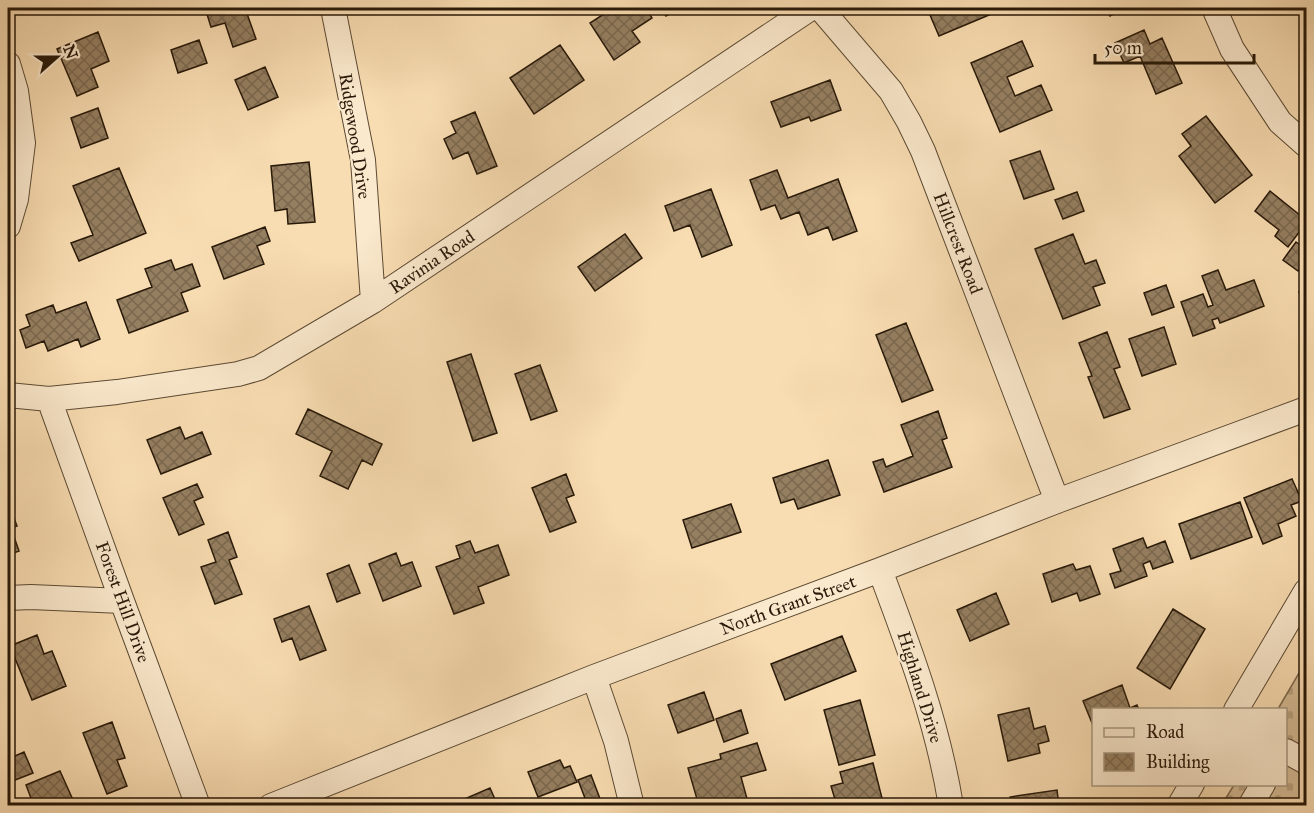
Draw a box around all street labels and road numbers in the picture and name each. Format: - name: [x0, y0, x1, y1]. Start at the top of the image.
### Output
- street label: Ridgewood Drive: [333, 72, 376, 201]
- street label: Hillcrest Road: [929, 189, 987, 297]
- street label: Ravinia Road: [385, 225, 479, 299]
- street label: Forest Hill Drive: [91, 538, 155, 666]
- street label: North Grant Street: [717, 570, 860, 640]
- street label: Highland Drive: [892, 628, 947, 746]

